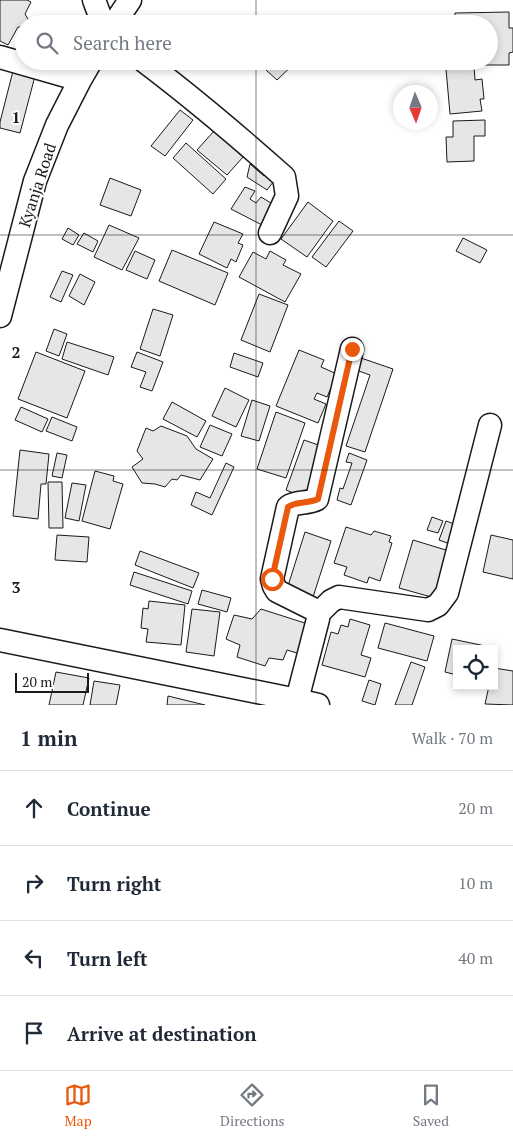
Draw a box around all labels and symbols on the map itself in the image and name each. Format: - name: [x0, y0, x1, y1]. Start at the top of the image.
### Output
- north arrow: [393, 85, 438, 130]
- text: 1: [11, 106, 21, 128]
- street label: Kyanja Road: [13, 140, 61, 230]
- route end: [341, 338, 364, 361]
- text: 2: [11, 341, 21, 363]
- route start: [261, 568, 284, 591]
- text: 3: [11, 576, 21, 598]
- scale bar: [15, 670, 89, 693]

